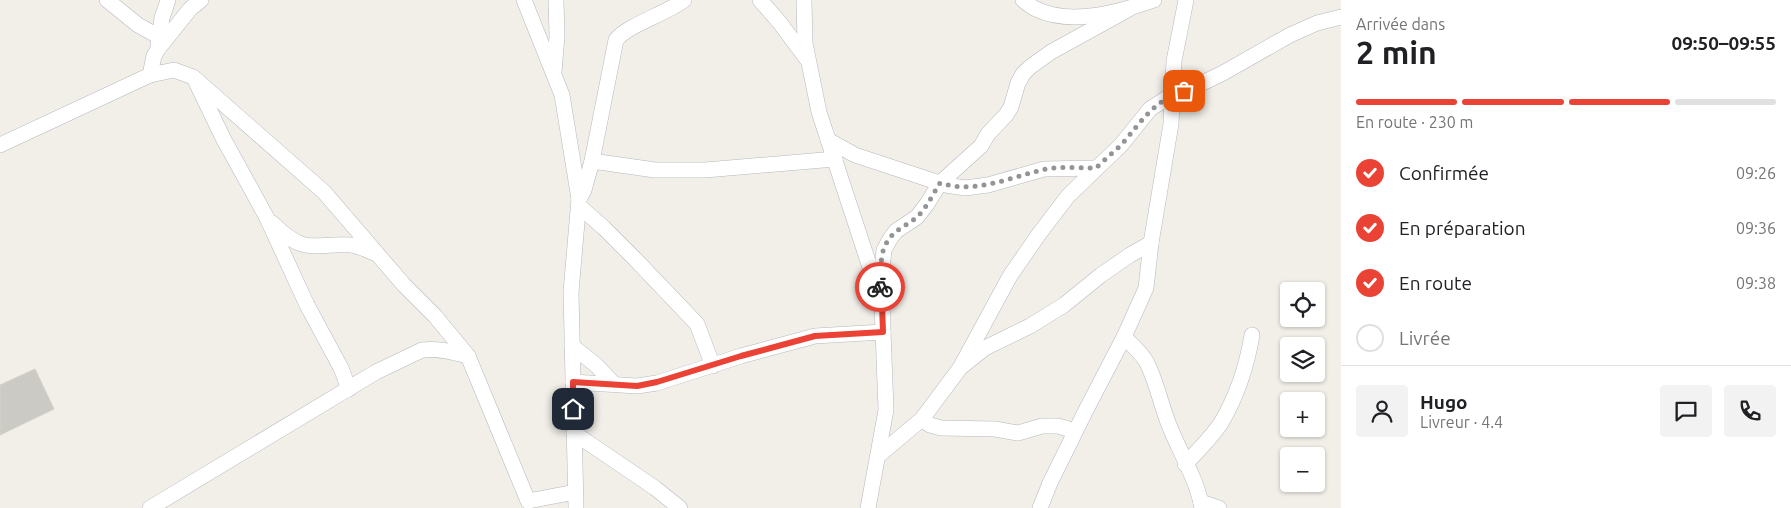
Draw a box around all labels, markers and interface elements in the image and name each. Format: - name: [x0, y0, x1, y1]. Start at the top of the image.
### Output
- text: Arrivée dans: [1356, 15, 1445, 33]
- text: 09:50–09:55: [1671, 32, 1776, 54]
- text: 2 min: [1356, 34, 1437, 70]
- pin: [1163, 70, 1205, 112]
- icon: bag: [1170, 77, 1198, 105]
- text: En route · 230 m: [1356, 113, 1473, 131]
- icon: check: [1356, 159, 1384, 187]
- text: Confirmée: [1399, 162, 1489, 184]
- text: 09:26: [1736, 164, 1776, 182]
- icon: check: [1356, 214, 1384, 242]
- text: En préparation: [1399, 217, 1526, 239]
- text: 09:36: [1736, 219, 1776, 237]
- courier: [855, 262, 905, 312]
- icon: check: [1356, 269, 1384, 297]
- text: En route: [1399, 272, 1472, 294]
- icon: bike: [866, 273, 894, 301]
- text: 09:38: [1736, 274, 1776, 292]
- map controls: [1280, 282, 1325, 492]
- button: locate: [1280, 282, 1325, 327]
- text: Livrée: [1399, 327, 1451, 349]
- button: layers: [1280, 337, 1325, 382]
- button: person: [1356, 385, 1408, 437]
- button: chat: [1660, 385, 1712, 437]
- button: phone: [1724, 385, 1776, 437]
- pin: [552, 388, 594, 430]
- text: Hugo: [1420, 391, 1468, 413]
- button: +: [1280, 392, 1325, 437]
- icon: home: [559, 395, 587, 423]
- text: Livreur · 4.4: [1420, 413, 1503, 431]
- button: −: [1280, 447, 1325, 492]

